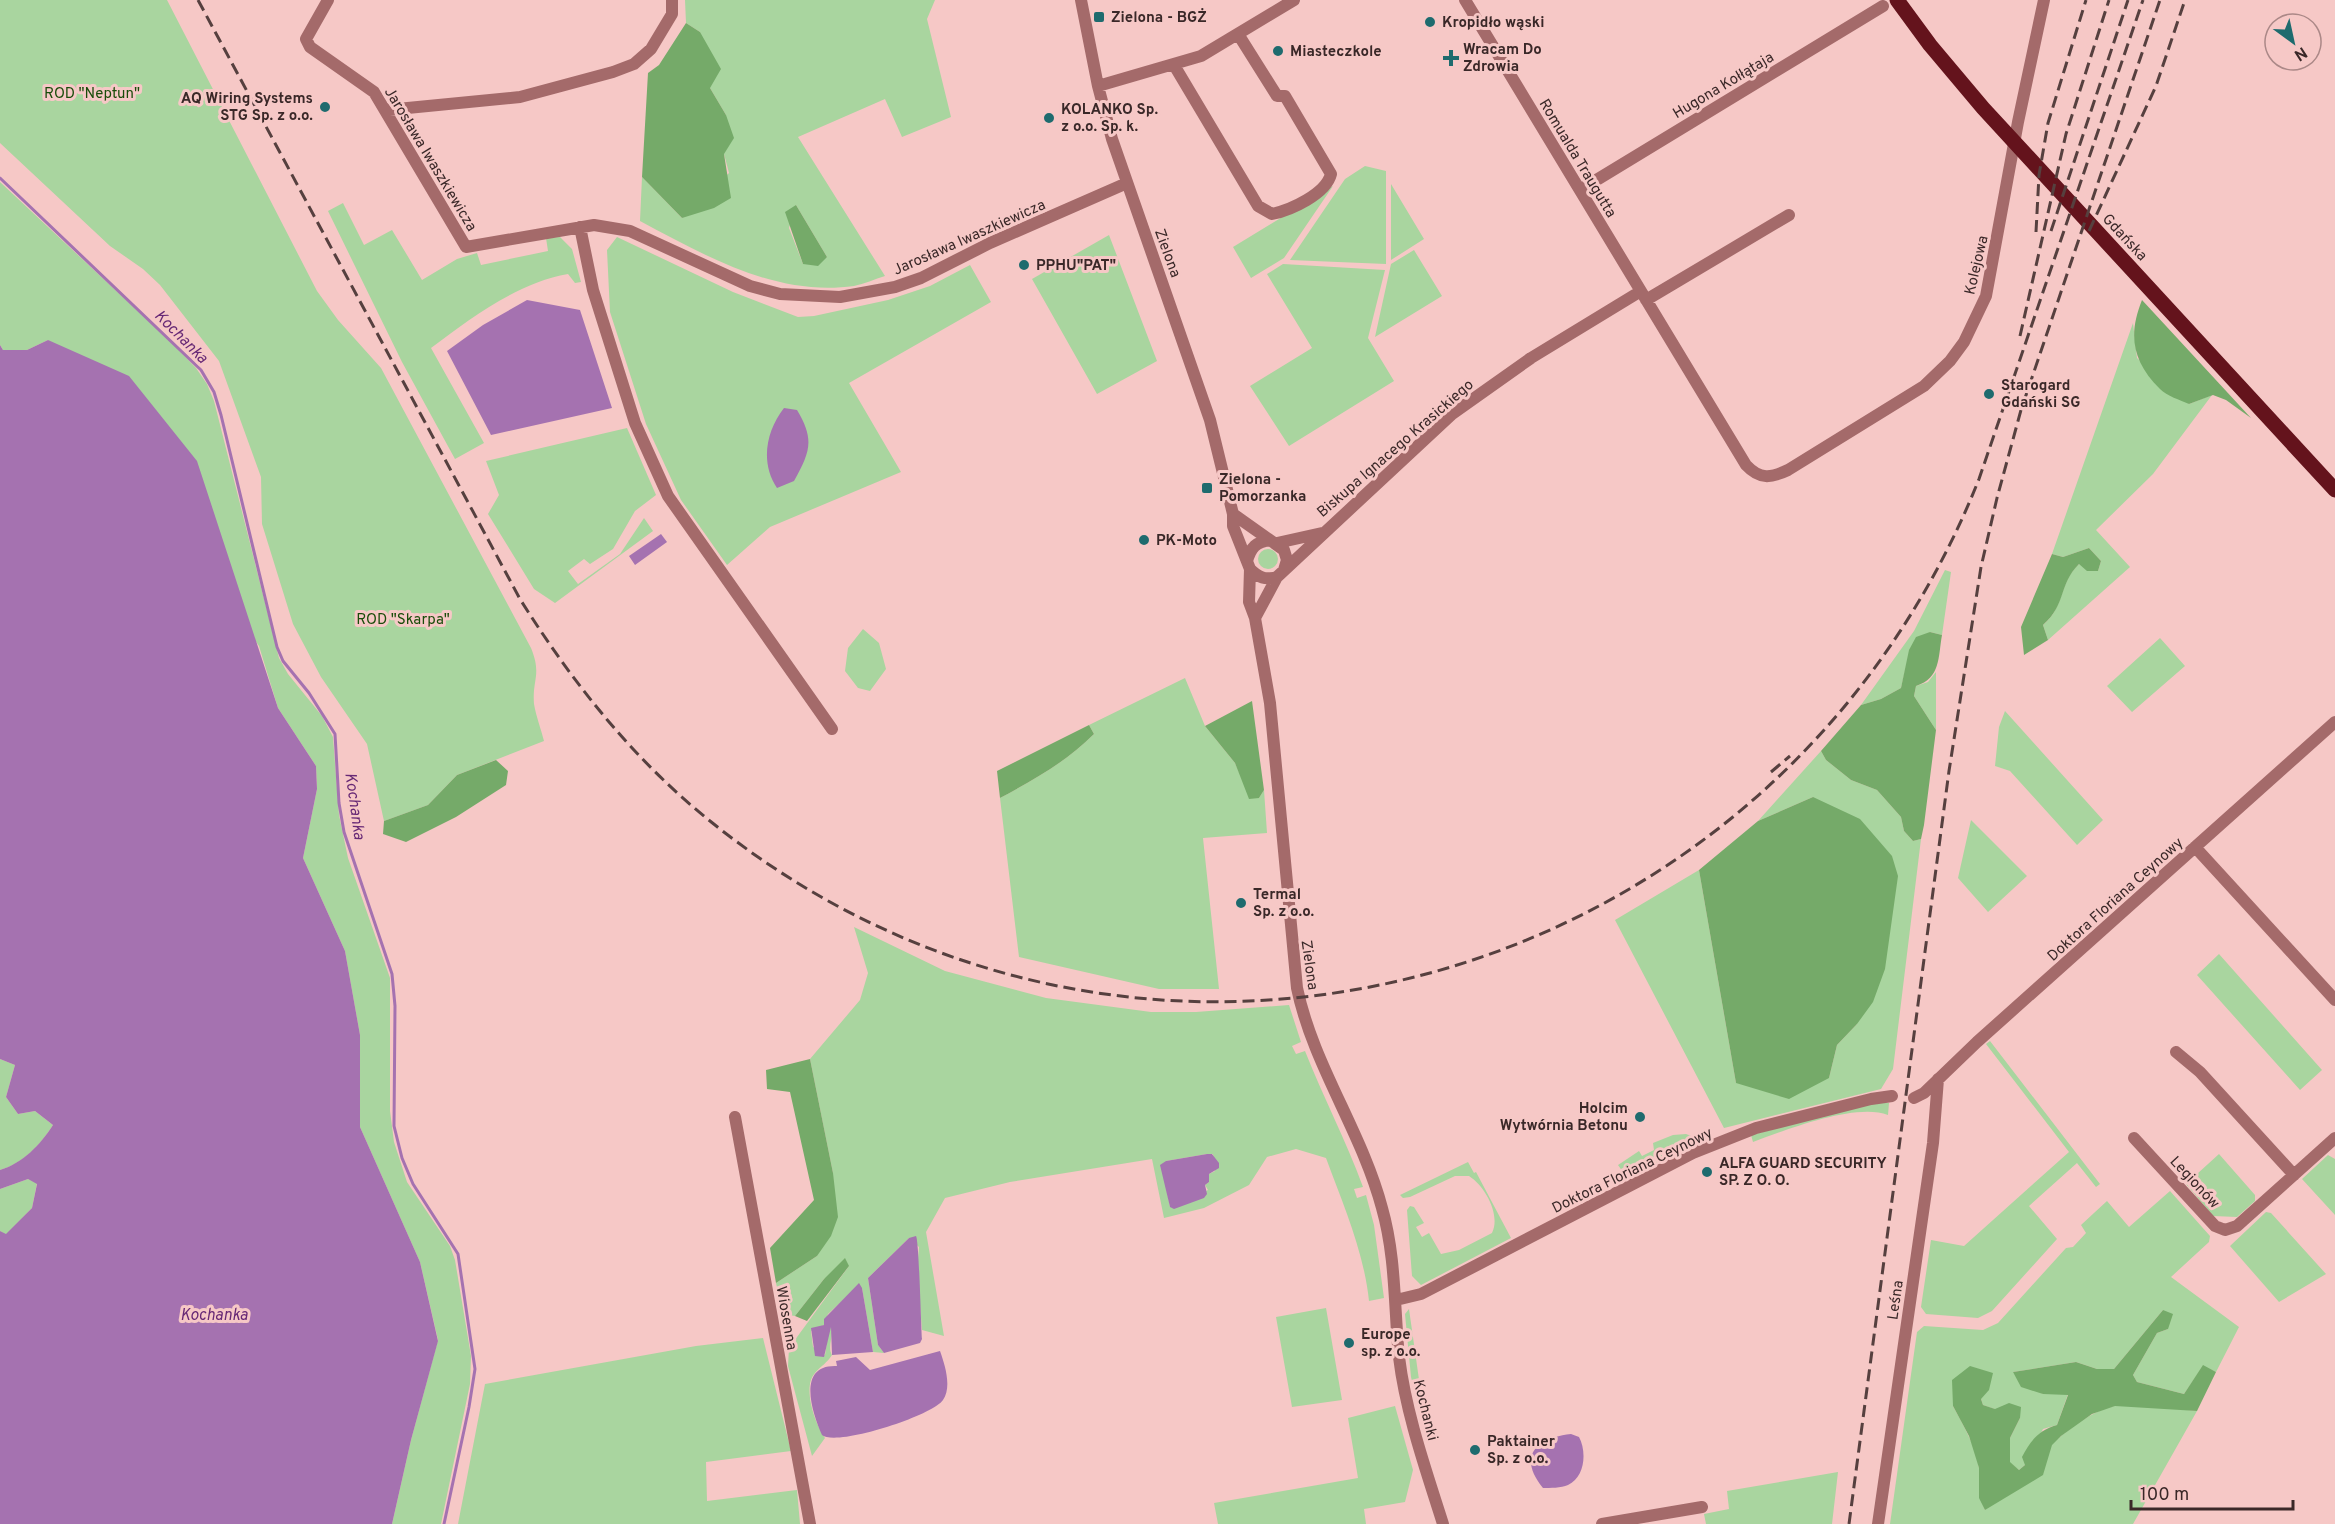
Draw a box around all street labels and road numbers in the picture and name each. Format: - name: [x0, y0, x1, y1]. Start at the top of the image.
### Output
- street label: Hugona Kołłątaja: [1670, 49, 1778, 124]
- street label: Jarosława Iwaszkiewicza: [379, 84, 480, 235]
- street label: Romualda Traugutta: [1534, 96, 1620, 222]
- street label: Jarosława Iwaszkiewicza: [890, 196, 1049, 281]
- street label: Gdańska: [2097, 210, 2151, 266]
- street label: Zielona: [1149, 227, 1184, 280]
- street label: Kolejowa: [1961, 234, 1994, 297]
- street label: Biskupa Ignacego Krasickiego: [1314, 376, 1478, 522]
- street label: Doktora Floriana Ceynowy: [2044, 834, 2188, 966]
- street label: Zielona: [1296, 939, 1321, 991]
- street label: Doktora Floriana Ceynowy: [1549, 1124, 1716, 1219]
- street label: Legionów: [2165, 1153, 2223, 1213]
- street label: Leśna: [1884, 1279, 1909, 1321]
- street label: Wiosenna: [771, 1285, 801, 1352]
- street label: Kochanki: [1408, 1378, 1441, 1443]

